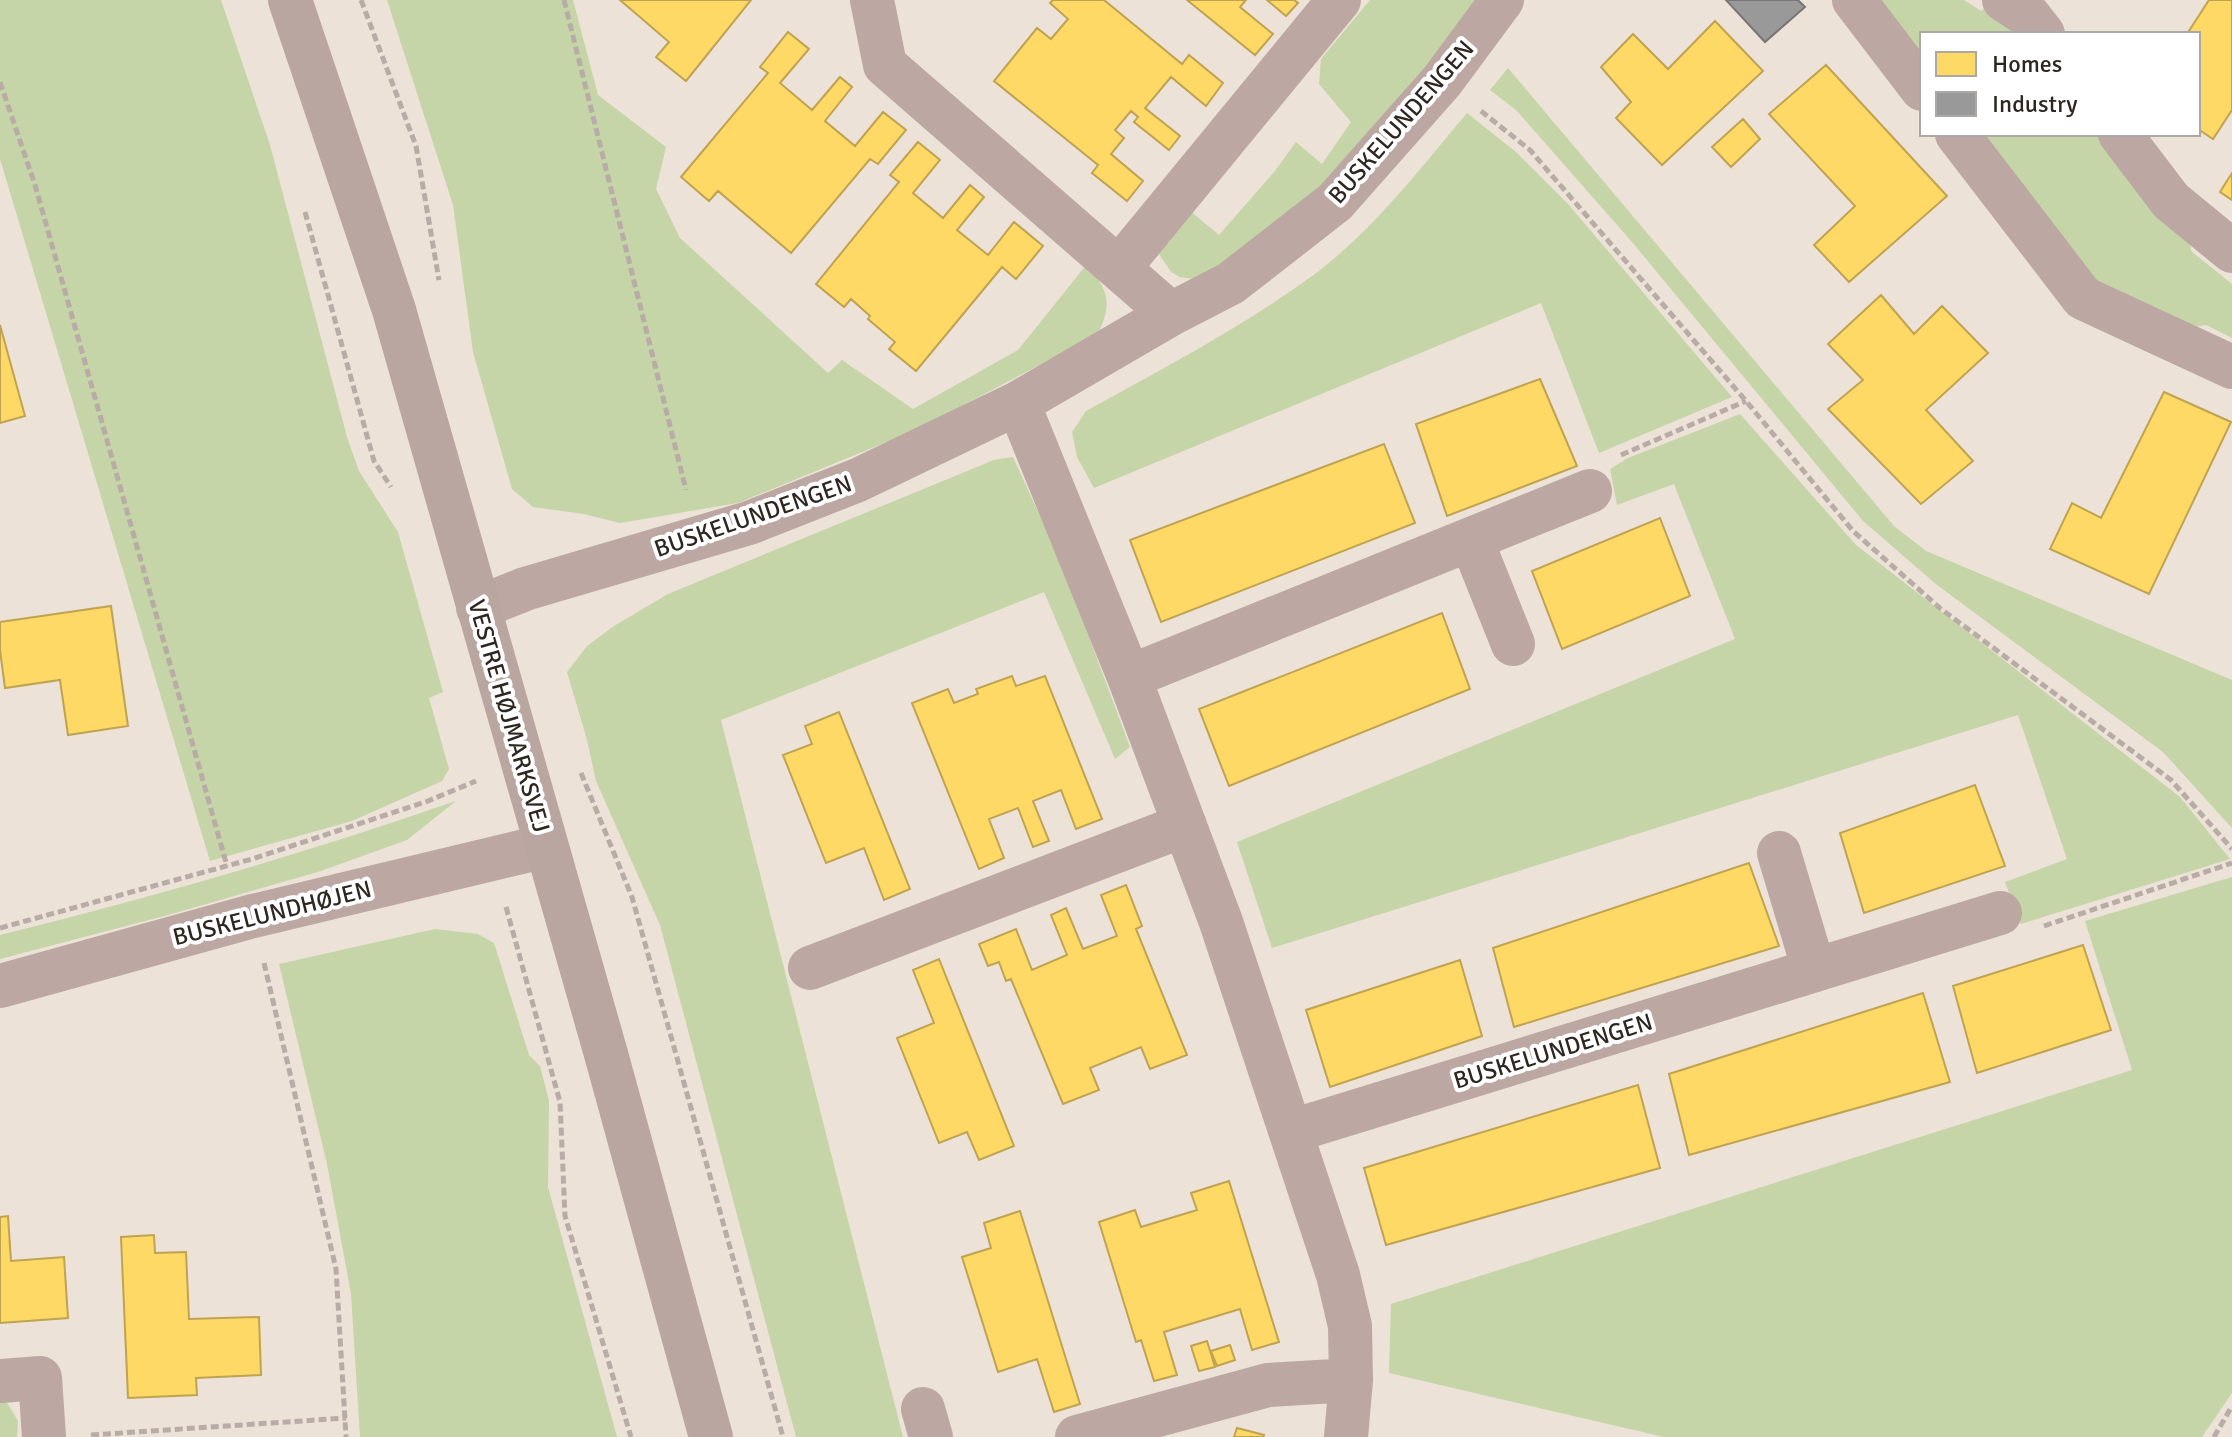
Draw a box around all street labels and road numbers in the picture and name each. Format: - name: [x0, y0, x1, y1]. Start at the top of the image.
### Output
- street label: BUSKELUNDENGEN: [1322, 34, 1480, 210]
- street label: BUSKELUNDENGEN: [650, 468, 856, 564]
- street label: VESTRE HØJMARKSVEJ: [461, 596, 557, 836]
- street label: BUSKELUNDHØJEN: [170, 874, 374, 952]
- street label: BUSKELUNDENGEN: [1450, 1006, 1656, 1096]

